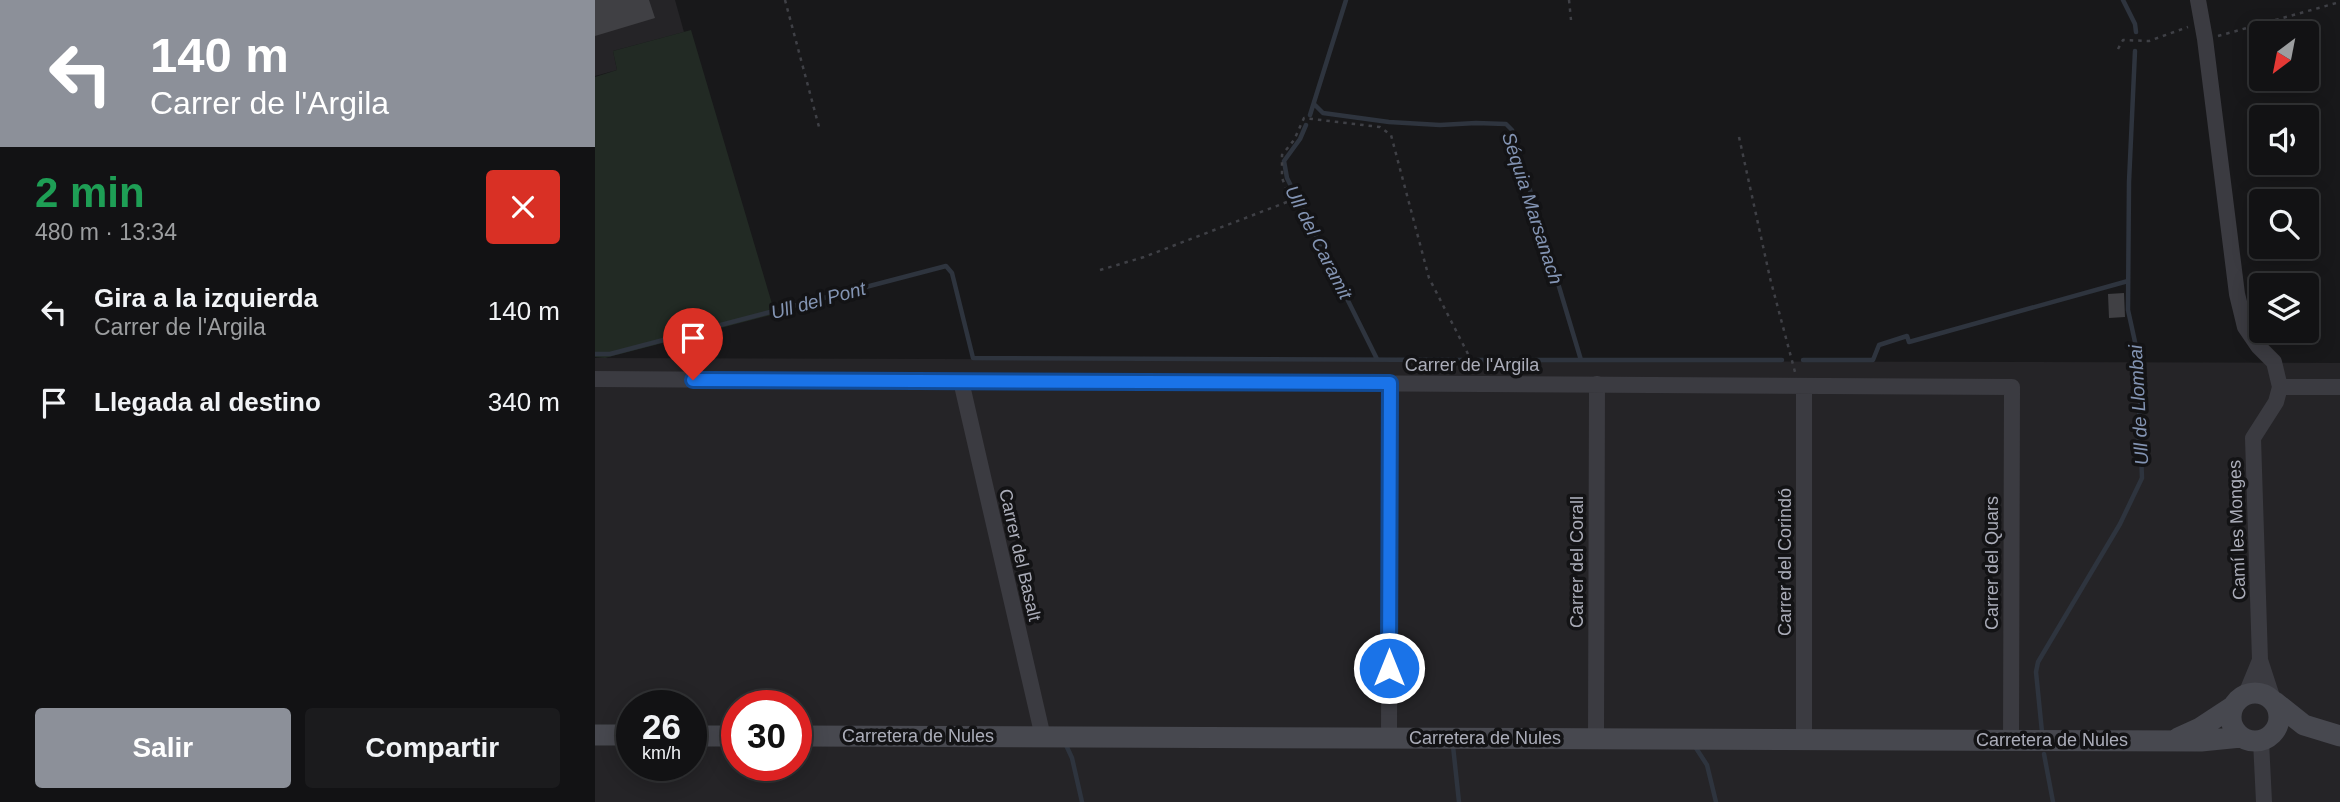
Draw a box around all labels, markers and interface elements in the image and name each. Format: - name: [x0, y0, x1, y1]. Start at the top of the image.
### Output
- north arrow: [2249, 21, 2319, 91]
- map controls: [2249, 21, 2319, 343]
- icon: left: [35, 28, 126, 119]
- text: 140 m: [150, 28, 289, 82]
- text: Carrer de l'Argila: [150, 85, 389, 121]
- button: sound: [2249, 105, 2319, 175]
- water label: Séquia Marsanach: [1498, 130, 1567, 287]
- text: 2 min: [35, 169, 145, 216]
- button: close: [486, 170, 560, 244]
- water label: Ull del Caramit: [1281, 182, 1357, 303]
- button: search: [2249, 189, 2319, 259]
- text: 480 m · 13:34: [35, 219, 177, 245]
- button: layers: [2249, 273, 2319, 343]
- water label: Ull del Pont: [768, 278, 868, 323]
- text: Gira a la izquierda: [94, 283, 318, 313]
- icon: left: [35, 293, 73, 331]
- text: 140 m: [488, 296, 560, 326]
- pin: [663, 308, 723, 380]
- text: Carrer de l'Argila: [94, 314, 266, 340]
- icon: arrive: [674, 319, 712, 357]
- water label: Ull de Llombai: [2125, 344, 2152, 466]
- street label: Carrer de l'Argila: [1405, 355, 1540, 375]
- icon: arrive: [35, 384, 73, 422]
- text: Llegada al destino: [94, 387, 321, 417]
- text: 340 m: [488, 387, 560, 417]
- street label: Camí les Monges: [2225, 460, 2249, 600]
- street label: Carrer del Basalt: [995, 487, 1045, 623]
- street label: Carrer del Corindó: [1775, 488, 1795, 636]
- street label: Carrer del Corall: [1567, 496, 1587, 628]
- street label: Carrer del Quars: [1982, 496, 2002, 630]
- position arrow: [1352, 631, 1426, 705]
- speed limit sign: 30: [721, 690, 812, 781]
- text: 26: [642, 707, 681, 746]
- button: Salir: [35, 708, 291, 788]
- button: Compartir: [305, 708, 560, 788]
- street label: Carretera de Nules: [842, 726, 994, 746]
- street label: Carretera de Nules: [1409, 728, 1561, 748]
- street label: Carretera de Nules: [1976, 730, 2128, 750]
- text: km/h: [642, 743, 681, 763]

